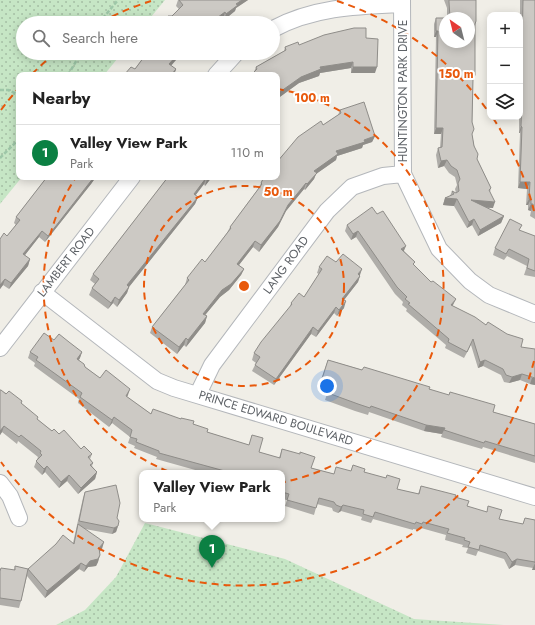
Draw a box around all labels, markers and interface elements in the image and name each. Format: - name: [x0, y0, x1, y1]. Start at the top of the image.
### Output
- north arrow: [439, 12, 475, 48]
- map controls: [487, 12, 523, 120]
- button: +: [487, 12, 523, 48]
- search box: [16, 16, 280, 60]
- street label: HUNTINGTON PARK DRIVE: [394, 20, 412, 162]
- icon: search: [30, 27, 52, 49]
- text: Search here: [62, 27, 138, 49]
- button: −: [487, 48, 523, 84]
- text: 150 m: [438, 65, 474, 83]
- button: layers: [487, 84, 523, 120]
- text: Nearby: [32, 86, 90, 110]
- text: 100 m: [294, 89, 330, 107]
- text: Valley View Park: [70, 132, 188, 154]
- text: 1: [42, 143, 48, 162]
- text: 110 m: [230, 143, 264, 162]
- text: Park: [70, 154, 93, 173]
- text: 50 m: [263, 183, 293, 201]
- street label: LAMBERT ROAD: [33, 223, 99, 301]
- street label: LANG ROAD: [259, 232, 313, 298]
- centre of rings: [237, 279, 251, 293]
- your location: [317, 376, 337, 396]
- street label: PRINCE EDWARD BOULEVARD: [197, 386, 355, 450]
- popup: [139, 470, 285, 522]
- text: Valley View Park: [153, 476, 271, 498]
- text: Park: [153, 498, 176, 517]
- pin: 1: [199, 535, 225, 568]

